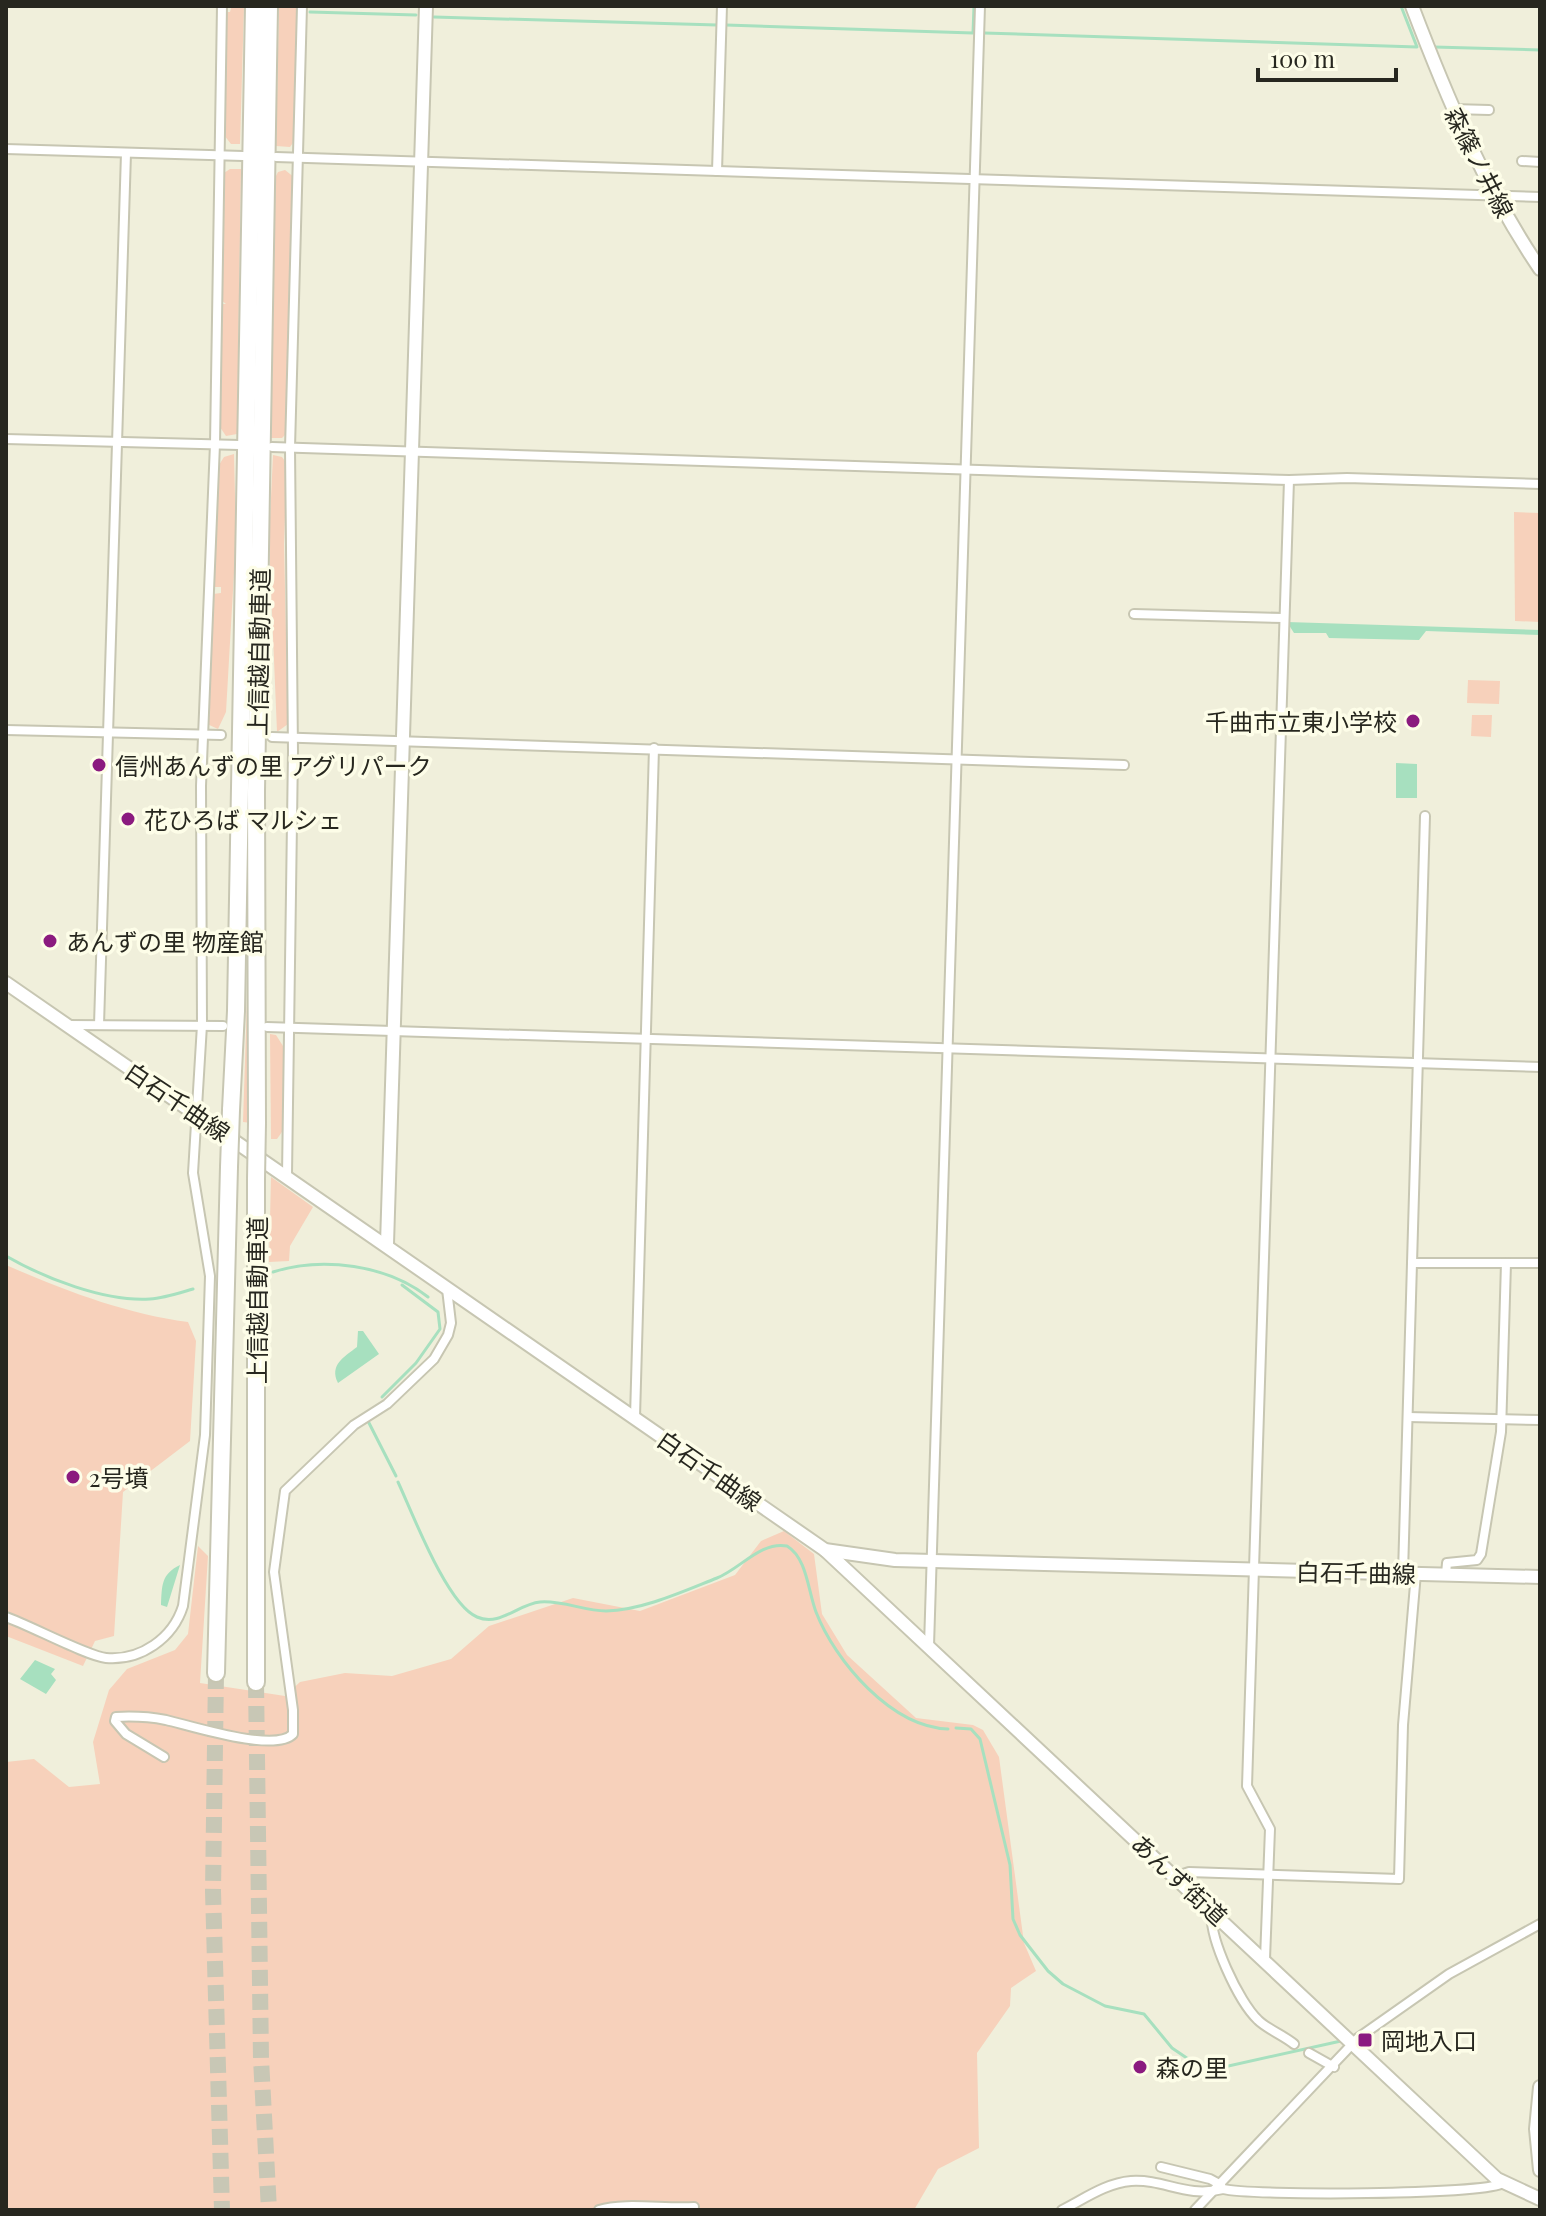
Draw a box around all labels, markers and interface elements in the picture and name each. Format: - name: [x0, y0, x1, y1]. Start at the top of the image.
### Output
- scale bar: [1258, 32, 1396, 82]
- text: 100 m: [1270, 42, 1335, 74]
- street label: 森篠ノ井線: [1439, 101, 1521, 223]
- street label: 上信越自動車道: [241, 568, 275, 736]
- place label: 千曲市立東小学校: [1205, 705, 1397, 737]
- marker: 千曲市立東小学校: [1404, 712, 1422, 730]
- place label: 信州あんずの里 アグリパーク: [115, 749, 432, 781]
- marker: 信州あんずの里 アグリパーク: [90, 756, 108, 774]
- place label: 花ひろば マルシェ: [144, 803, 342, 835]
- marker: 花ひろば マルシェ: [119, 810, 137, 828]
- place label: あんずの里 物産館: [66, 925, 264, 957]
- marker: あんずの里 物産館: [41, 932, 59, 950]
- street label: 白石千曲線: [119, 1054, 237, 1148]
- street label: 上信越自動車道: [240, 1216, 272, 1384]
- street label: 白石千曲線: [652, 1422, 768, 1518]
- place label: 2号墳: [89, 1461, 149, 1493]
- marker: 2号墳: [64, 1468, 82, 1486]
- street label: 白石千曲線: [1296, 1555, 1416, 1589]
- street label: あんず街道: [1125, 1826, 1235, 1932]
- place label: 岡地入口: [1381, 2024, 1477, 2056]
- marker: 岡地入口: [1356, 2031, 1374, 2049]
- place label: 森の里: [1156, 2051, 1228, 2083]
- marker: 森の里: [1131, 2058, 1149, 2076]

